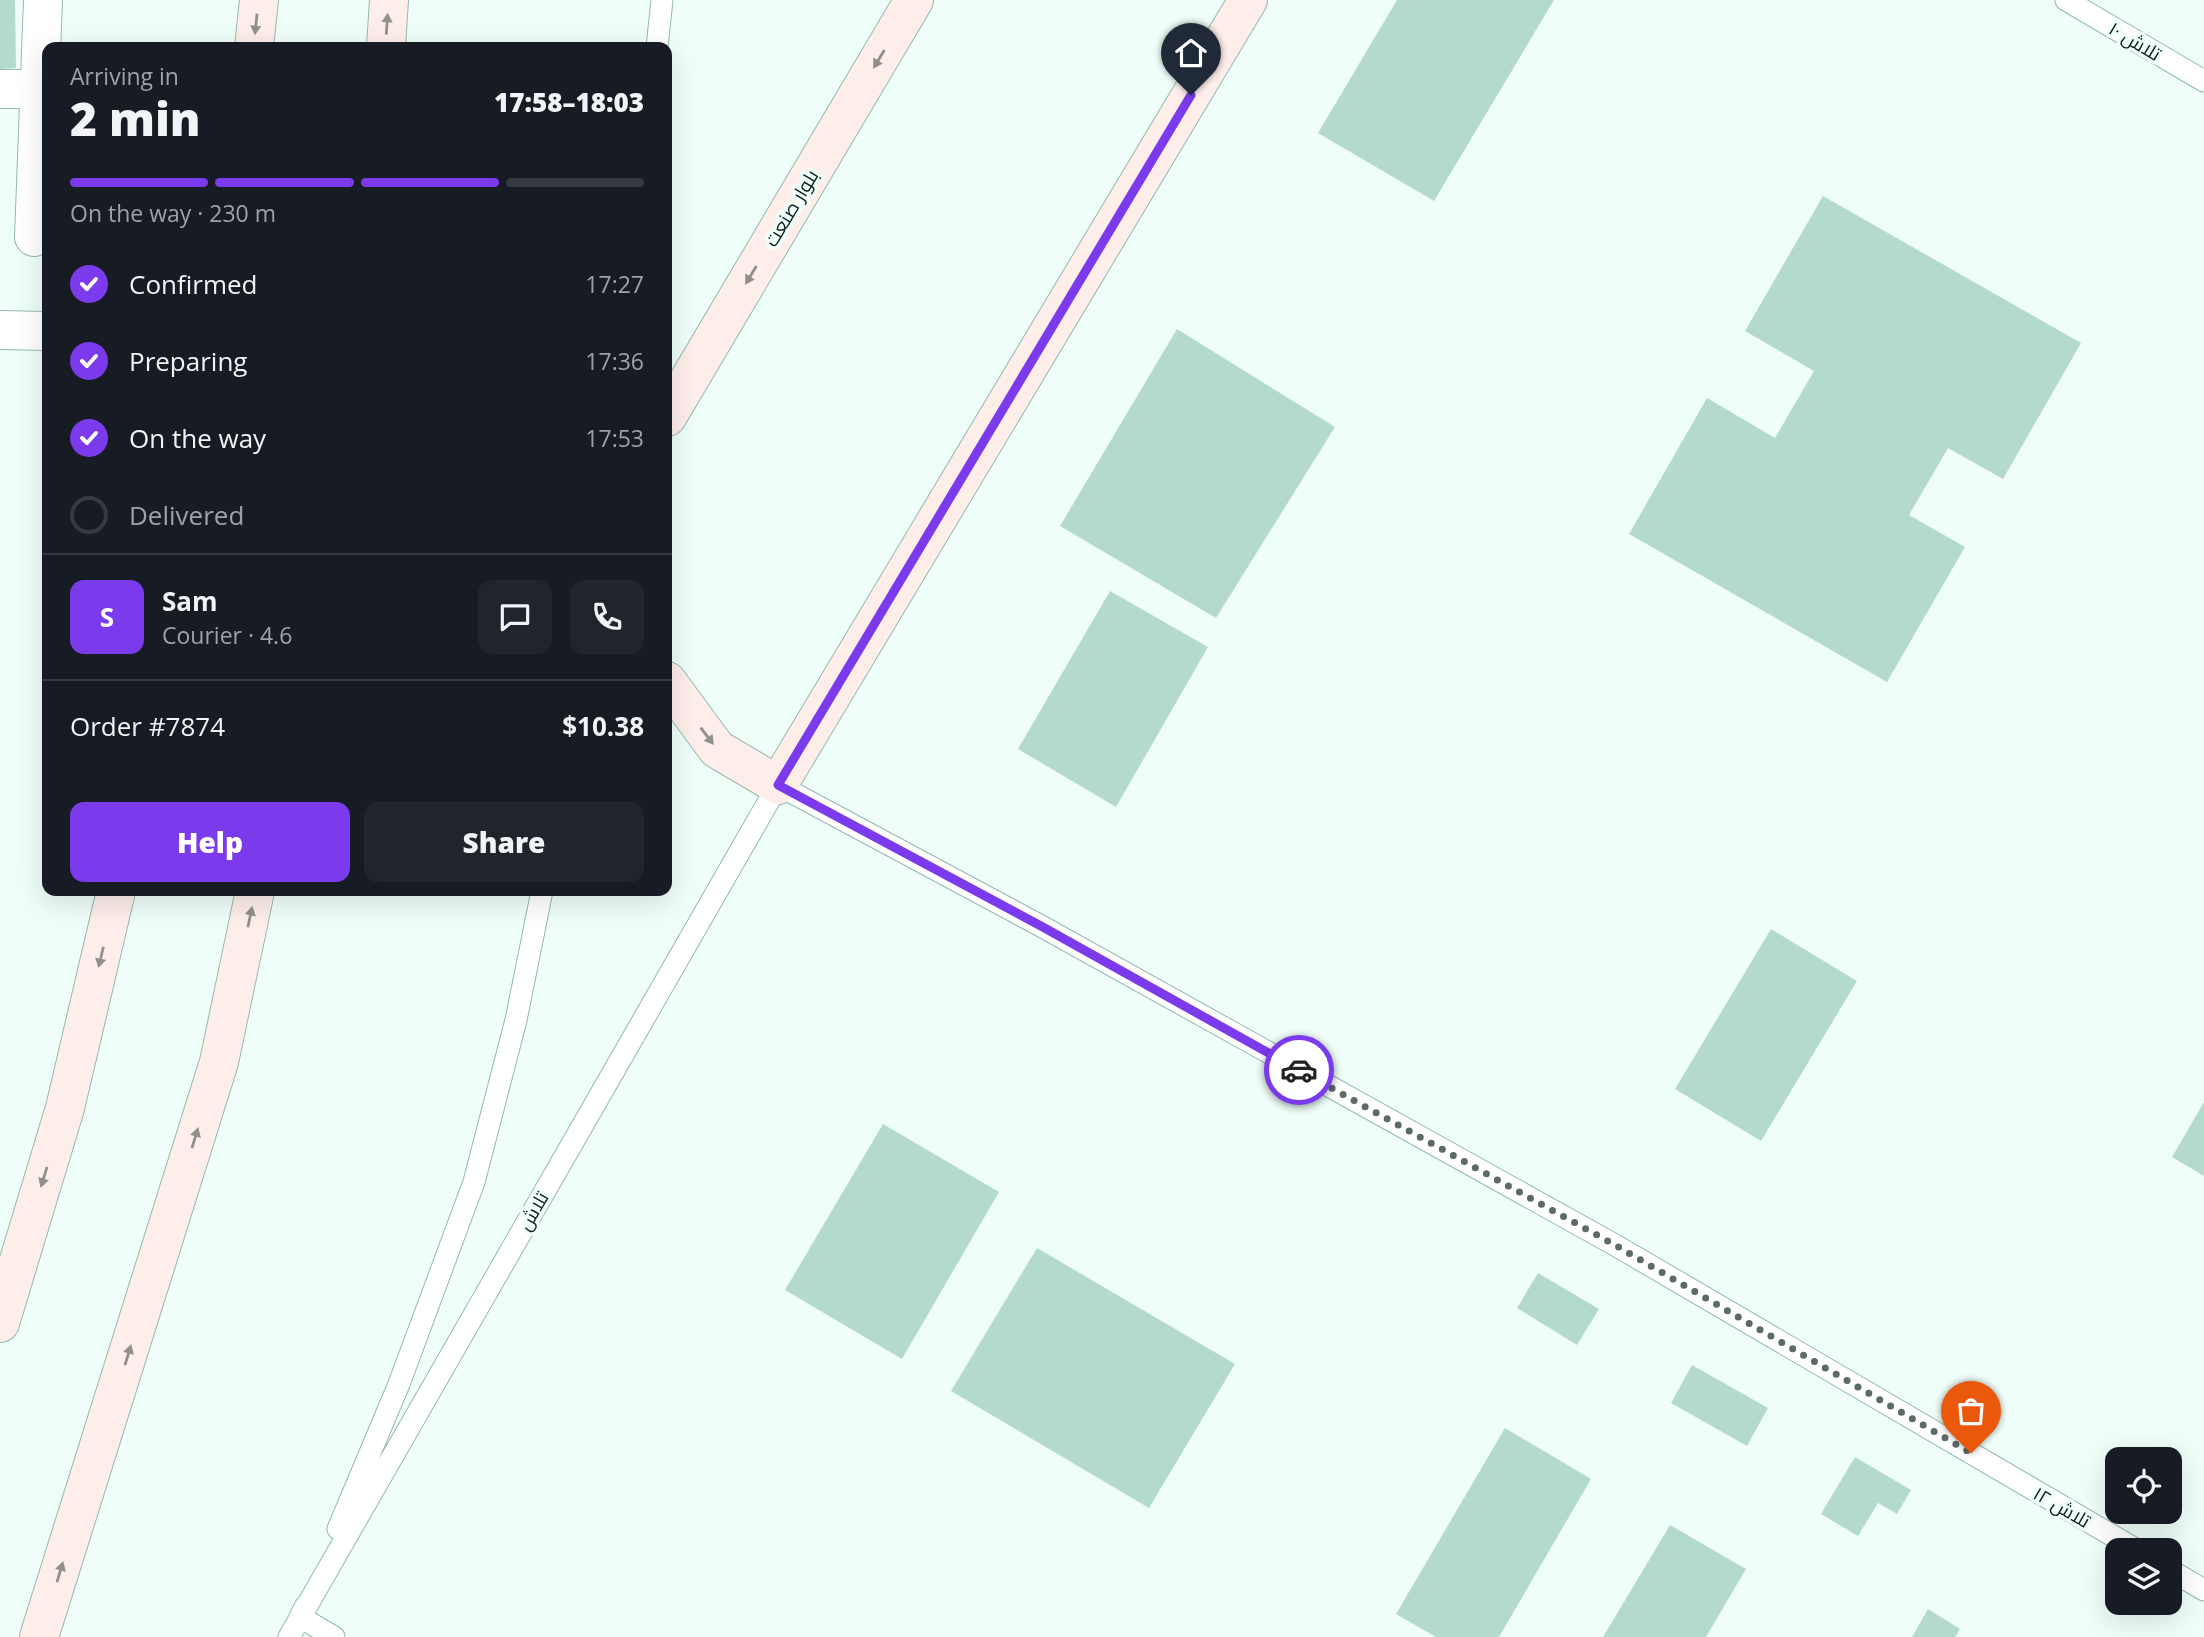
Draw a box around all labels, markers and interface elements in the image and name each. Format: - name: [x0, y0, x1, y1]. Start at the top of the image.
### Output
- one-way arrow: [382, 12, 393, 34]
- one-way arrow: [251, 13, 262, 35]
- street label: تلاش ۱۰: [2104, 15, 2166, 67]
- pin: [1161, 23, 1221, 95]
- icon: home: [1172, 34, 1210, 72]
- one-way arrow: [873, 49, 886, 68]
- text: Arriving in: [70, 60, 179, 92]
- text: 17:58–18:03: [494, 84, 644, 120]
- text: 2 min: [70, 87, 201, 149]
- street label: بلوار صنعت: [758, 165, 824, 251]
- text: On the way · 230 m: [70, 197, 276, 229]
- icon: check: [70, 265, 108, 303]
- text: Confirmed: [129, 266, 257, 302]
- one-way arrow: [744, 266, 757, 285]
- text: 17:27: [585, 268, 644, 300]
- icon: check: [70, 342, 108, 380]
- text: Preparing: [129, 343, 247, 379]
- text: 17:36: [585, 345, 644, 377]
- icon: check: [70, 419, 108, 457]
- text: On the way: [129, 420, 266, 456]
- text: 17:53: [585, 422, 644, 454]
- text: Delivered: [129, 497, 244, 533]
- button: chat: [478, 580, 552, 654]
- button: phone: [570, 580, 644, 654]
- text: Sam: [162, 583, 218, 619]
- text: S: [100, 599, 114, 635]
- text: Courier · 4.6: [162, 619, 292, 651]
- text: Order #7874: [70, 708, 225, 744]
- text: $10.38: [562, 708, 644, 744]
- one-way arrow: [700, 727, 714, 745]
- button: Help: [70, 802, 350, 882]
- button: Share: [364, 802, 644, 882]
- one-way arrow: [244, 906, 255, 928]
- one-way arrow: [95, 946, 106, 968]
- courier: [1264, 1035, 1334, 1105]
- icon: car: [1280, 1051, 1318, 1089]
- one-way arrow: [191, 1127, 201, 1148]
- one-way arrow: [38, 1167, 49, 1188]
- street label: تلاش: [512, 1187, 554, 1235]
- one-way arrow: [123, 1344, 133, 1365]
- pin: [1941, 1381, 2001, 1453]
- icon: bag: [1952, 1392, 1990, 1430]
- map controls: [2105, 1447, 2182, 1615]
- button: locate: [2105, 1447, 2182, 1524]
- street label: تلاش ۱۲: [2029, 1480, 2095, 1534]
- button: layers: [2105, 1538, 2182, 1615]
- one-way arrow: [56, 1561, 66, 1582]

